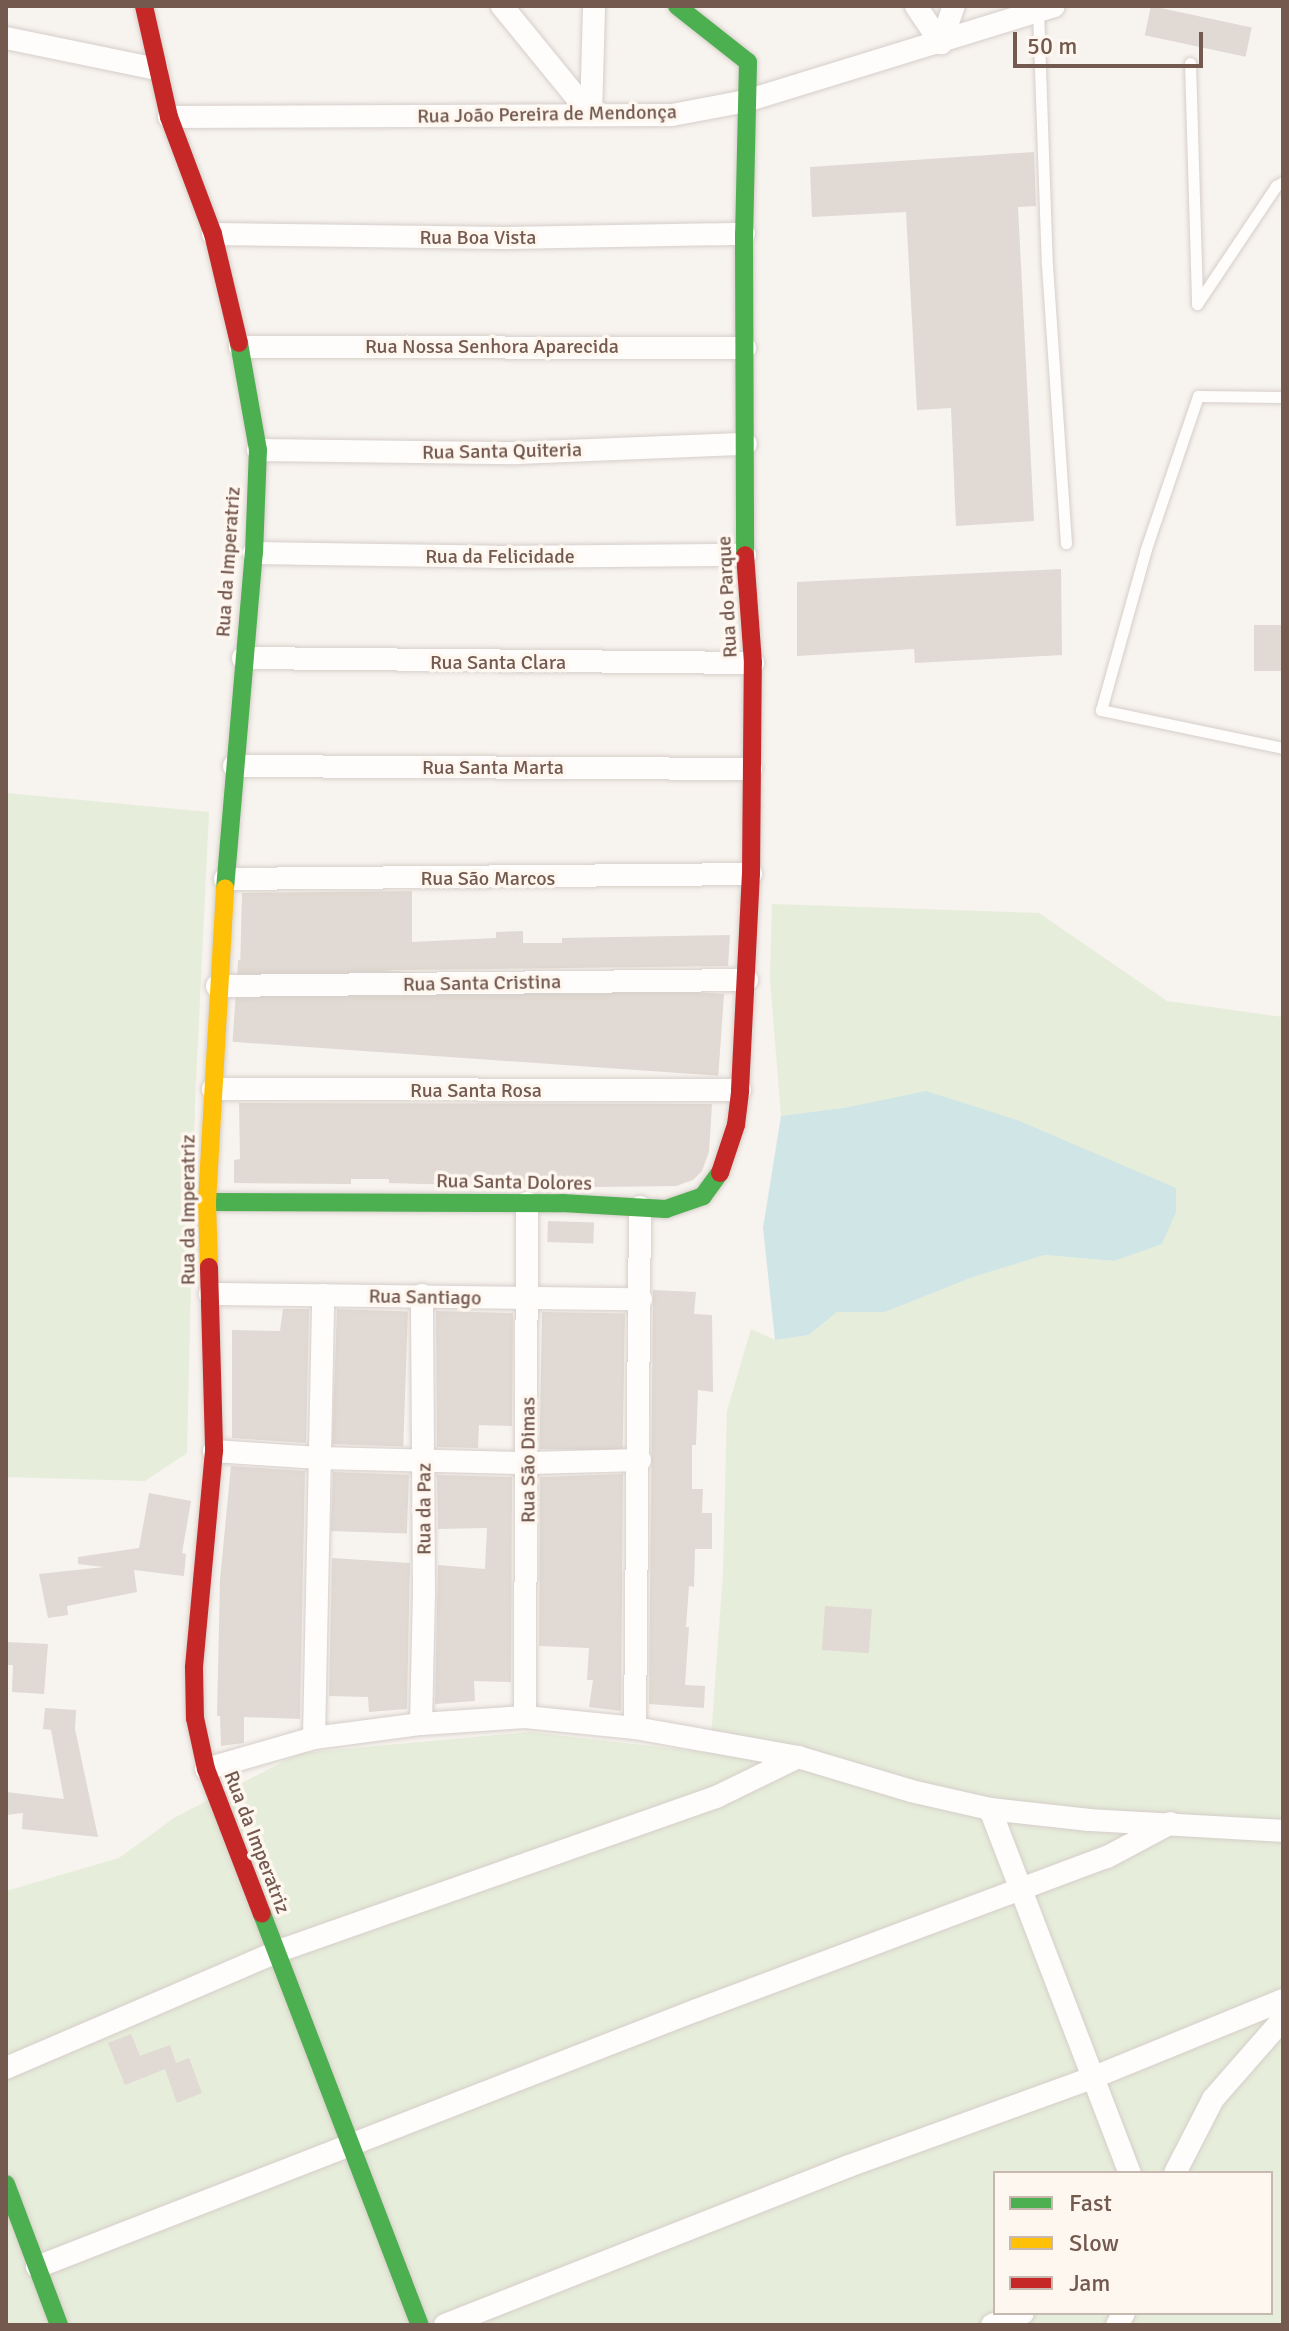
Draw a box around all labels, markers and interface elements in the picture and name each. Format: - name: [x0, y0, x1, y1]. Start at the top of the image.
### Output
- scale bar: [1017, 16, 1207, 66]
- text: 50 m: [1027, 31, 1077, 61]
- street label: Rua João Pereira de Mendonça: [417, 100, 677, 128]
- street label: Rua Boa Vista: [420, 225, 536, 249]
- street label: Rua Nossa Senhora Aparecida: [365, 334, 619, 358]
- street label: Rua Santa Quiteria: [422, 438, 582, 464]
- street label: Rua da Imperatriz: [211, 486, 245, 638]
- street label: Rua do Parque: [712, 535, 742, 659]
- street label: Rua da Felicidade: [425, 544, 575, 568]
- street label: Rua Santa Clara: [430, 650, 566, 674]
- street label: Rua Santa Marta: [422, 755, 564, 779]
- street label: Rua São Marcos: [421, 866, 555, 890]
- street label: Rua Santa Cristina: [403, 970, 561, 996]
- street label: Rua Santa Rosa: [410, 1078, 542, 1102]
- street label: Rua da Imperatriz: [176, 1135, 200, 1285]
- street label: Rua Santa Dolores: [436, 1169, 592, 1195]
- street label: Rua Santiago: [368, 1284, 482, 1310]
- street label: Rua São Dimas: [516, 1397, 540, 1523]
- street label: Rua da Paz: [412, 1463, 436, 1555]
- street label: Rua da Imperatriz: [219, 1767, 295, 1917]
- legend: [993, 2171, 1273, 2315]
- text: Fast: [1069, 2188, 1112, 2218]
- text: Slow: [1069, 2228, 1119, 2258]
- text: Jam: [1069, 2268, 1110, 2298]

